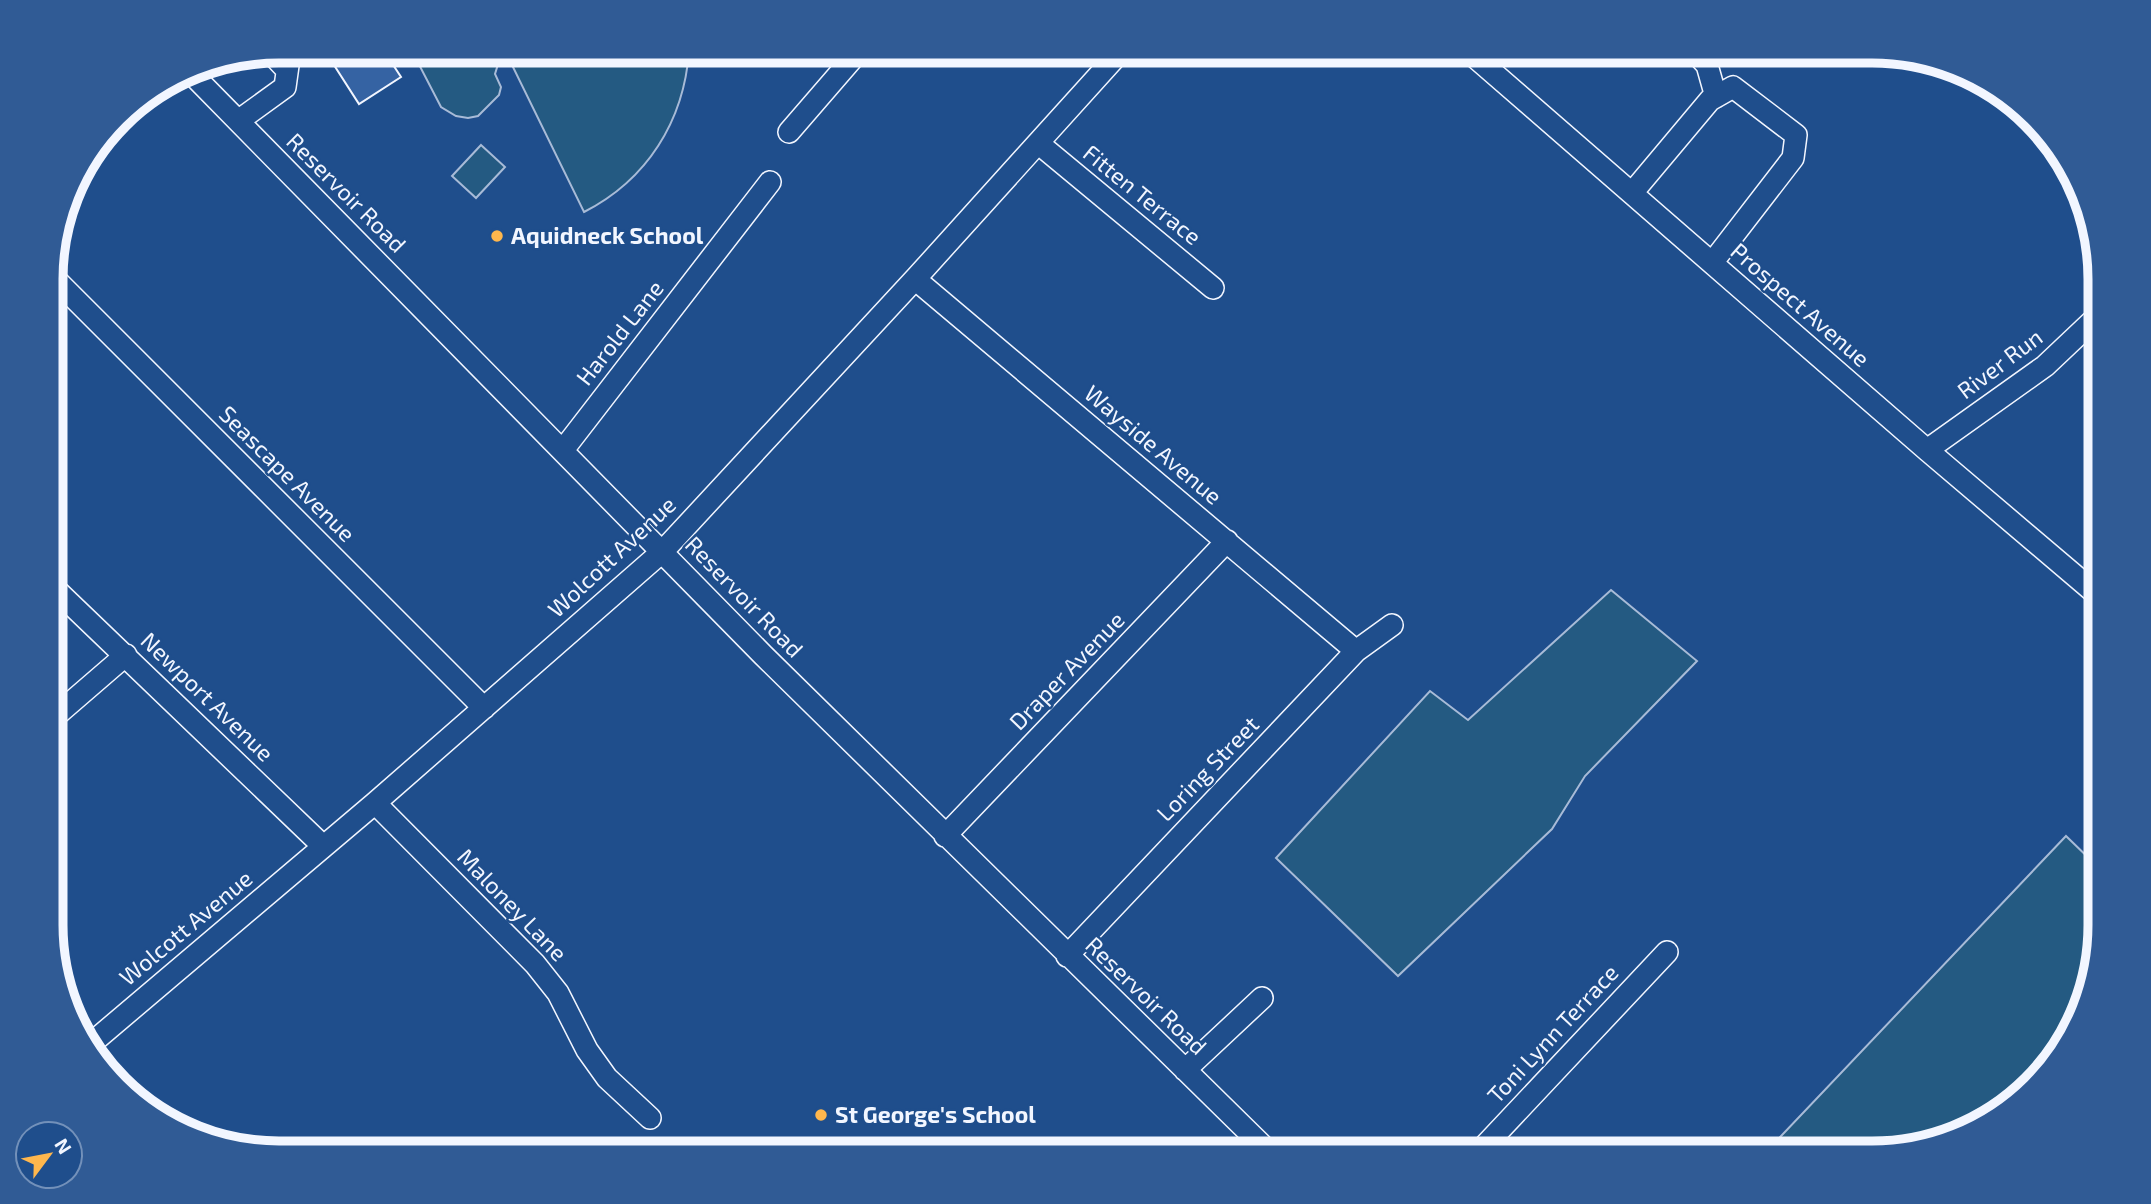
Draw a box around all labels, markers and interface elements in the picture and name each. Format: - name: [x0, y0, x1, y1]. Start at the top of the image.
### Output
- street label: Reservoir Road: [281, 127, 412, 258]
- street label: Fitten Terrace: [1078, 138, 1207, 250]
- place label: Aquidneck School: [511, 221, 704, 249]
- marker: Aquidneck School: [489, 228, 505, 244]
- street label: Prospect Avenue: [1726, 236, 1876, 372]
- street label: Harold Lane: [570, 274, 669, 390]
- street label: River Run: [1951, 322, 2047, 404]
- street label: Wayside Avenue: [1079, 379, 1228, 510]
- street label: Seascape Avenue: [214, 399, 362, 547]
- street label: Wolcott Avenue: [542, 490, 681, 623]
- street label: Reservoir Road: [680, 530, 809, 663]
- street label: Draper Avenue: [1003, 605, 1130, 735]
- street label: Newport Avenue: [136, 626, 280, 767]
- street label: Loring Street: [1150, 710, 1264, 827]
- street label: Maloney Lane: [452, 842, 573, 966]
- street label: Wolcott Avenue: [113, 864, 257, 991]
- street label: Reservoir Road: [1080, 931, 1213, 1060]
- street label: Toni Lynn Terrace: [1481, 958, 1624, 1108]
- place label: St George's School: [835, 1100, 1036, 1128]
- marker: St George's School: [813, 1107, 829, 1123]
- north arrow: [14, 1120, 84, 1190]
- text: N: [50, 1134, 77, 1158]

